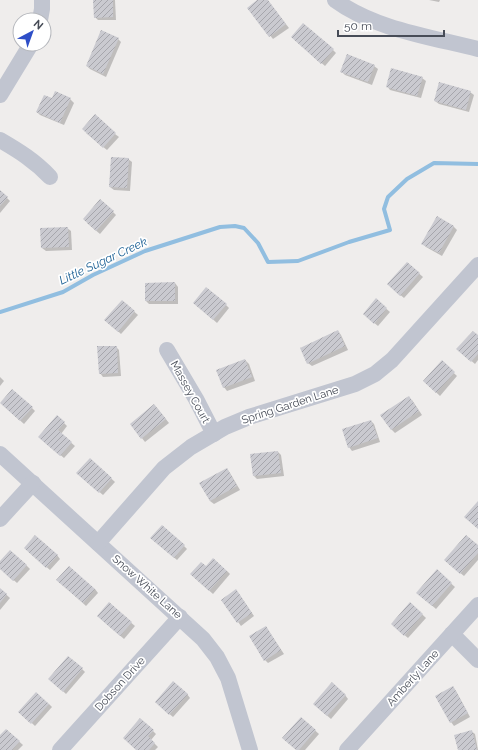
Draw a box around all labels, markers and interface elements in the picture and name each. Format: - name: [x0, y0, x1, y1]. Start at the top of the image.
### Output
- north arrow: [12, 12, 52, 52]
- scale bar: [338, 12, 444, 38]
- text: N: [31, 17, 46, 32]
- text: 50 m: [344, 19, 372, 33]
- water label: Little Sugar Creek: [57, 234, 150, 288]
- street label: Massey Court: [168, 359, 213, 426]
- street label: Spring Garden Lane: [240, 383, 341, 427]
- street label: Snow White Lane: [110, 552, 185, 622]
- street label: Amberly Lane: [384, 647, 442, 709]
- street label: Dobson Drive: [92, 654, 148, 714]

